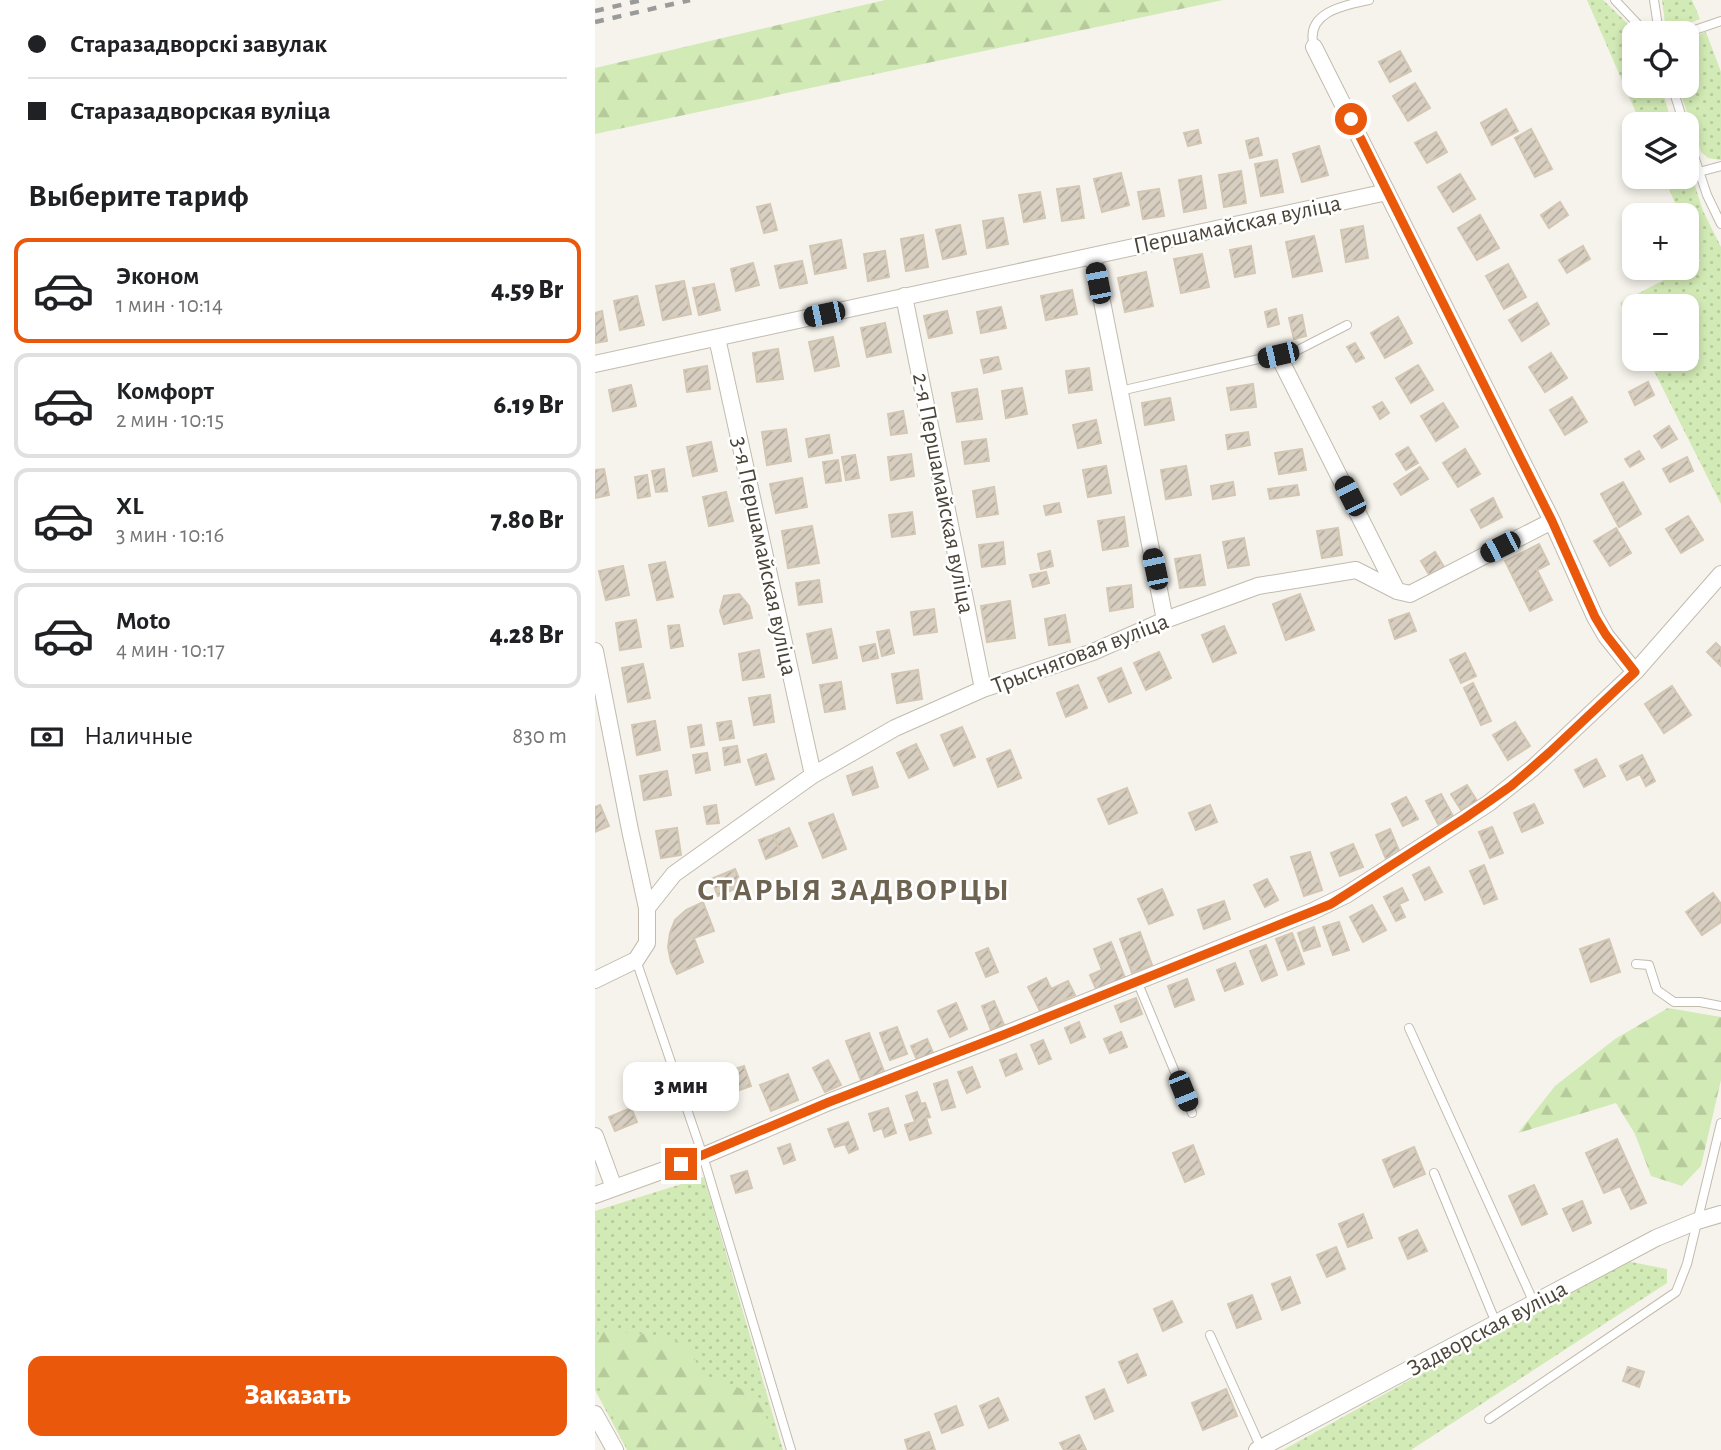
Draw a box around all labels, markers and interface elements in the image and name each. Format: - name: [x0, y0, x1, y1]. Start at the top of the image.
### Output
- map controls: [1622, 21, 1699, 371]
- button: locate: [1622, 21, 1699, 98]
- text: Старазадворскі завулак: [70, 31, 327, 57]
- text: Старазадворская вуліца: [70, 98, 330, 124]
- route start: [1335, 103, 1367, 135]
- button: layers: [1622, 112, 1699, 189]
- text: Выберите тариф: [28, 180, 249, 212]
- street label: Першамайская вуліца: [1131, 191, 1343, 259]
- button: +: [1622, 203, 1699, 280]
- icon: car: [32, 259, 95, 322]
- car: [1084, 260, 1113, 306]
- text: Эконом: [116, 263, 199, 289]
- text: 4.59 Br: [491, 277, 563, 303]
- text: 1 мин · 10:14: [116, 294, 223, 317]
- button: −: [1622, 294, 1699, 371]
- car: [802, 299, 847, 329]
- car: [1256, 340, 1301, 370]
- street label: 2-я Першамайская вуліца: [908, 371, 978, 616]
- icon: car: [32, 374, 95, 437]
- text: Комфорт: [116, 378, 214, 404]
- text: 6.19 Br: [493, 392, 563, 418]
- text: 2 мин · 10:15: [116, 409, 224, 432]
- street label: 3-я Першамайская вуліца: [727, 435, 801, 678]
- car: [1332, 473, 1369, 519]
- icon: car: [32, 489, 95, 552]
- text: XL: [116, 493, 143, 519]
- text: 7.80 Br: [490, 507, 563, 533]
- text: 3 мин · 10:16: [116, 524, 224, 547]
- car: [1477, 528, 1524, 566]
- car: [1141, 546, 1170, 592]
- icon: car: [32, 604, 95, 667]
- text: Moto: [116, 608, 171, 634]
- street label: Трысняговая вуліца: [989, 609, 1172, 699]
- text: 4.28 Br: [490, 622, 563, 648]
- text: 4 мин · 10:17: [116, 639, 225, 662]
- icon: cash: [28, 718, 66, 756]
- text: Наличные: [84, 723, 193, 749]
- text: 830 m: [512, 725, 567, 748]
- district label: СТАРЫЯ ЗАДВОРЦЫ: [697, 874, 1011, 906]
- callout: 3 мин: [623, 1062, 739, 1112]
- car: [1166, 1068, 1201, 1114]
- text: 3 мин: [654, 1075, 708, 1098]
- route end: [665, 1148, 697, 1180]
- street label: Задворская вуліца: [1404, 1277, 1571, 1381]
- button: Заказать: [28, 1356, 567, 1436]

